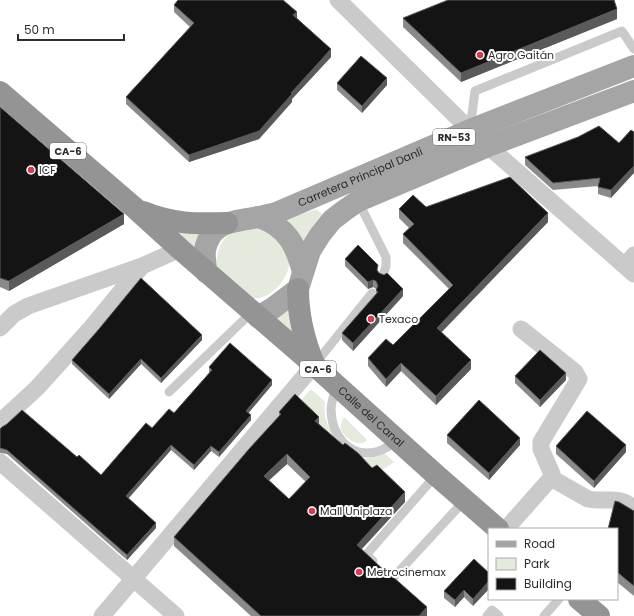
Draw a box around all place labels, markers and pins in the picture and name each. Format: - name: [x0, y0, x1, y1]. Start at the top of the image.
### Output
- place label: Agro Gaitán: [488, 47, 554, 63]
- marker: Agro Gaitán: [475, 50, 485, 60]
- place label: ICF: [39, 162, 56, 178]
- marker: ICF: [26, 165, 36, 175]
- place label: Texaco: [379, 311, 418, 327]
- marker: Texaco: [366, 314, 376, 324]
- place label: Mall Uniplaza: [320, 503, 392, 519]
- marker: Mall Uniplaza: [307, 506, 317, 516]
- place label: Metrocinemax: [367, 564, 446, 580]
- marker: Metrocinemax: [354, 567, 364, 577]

